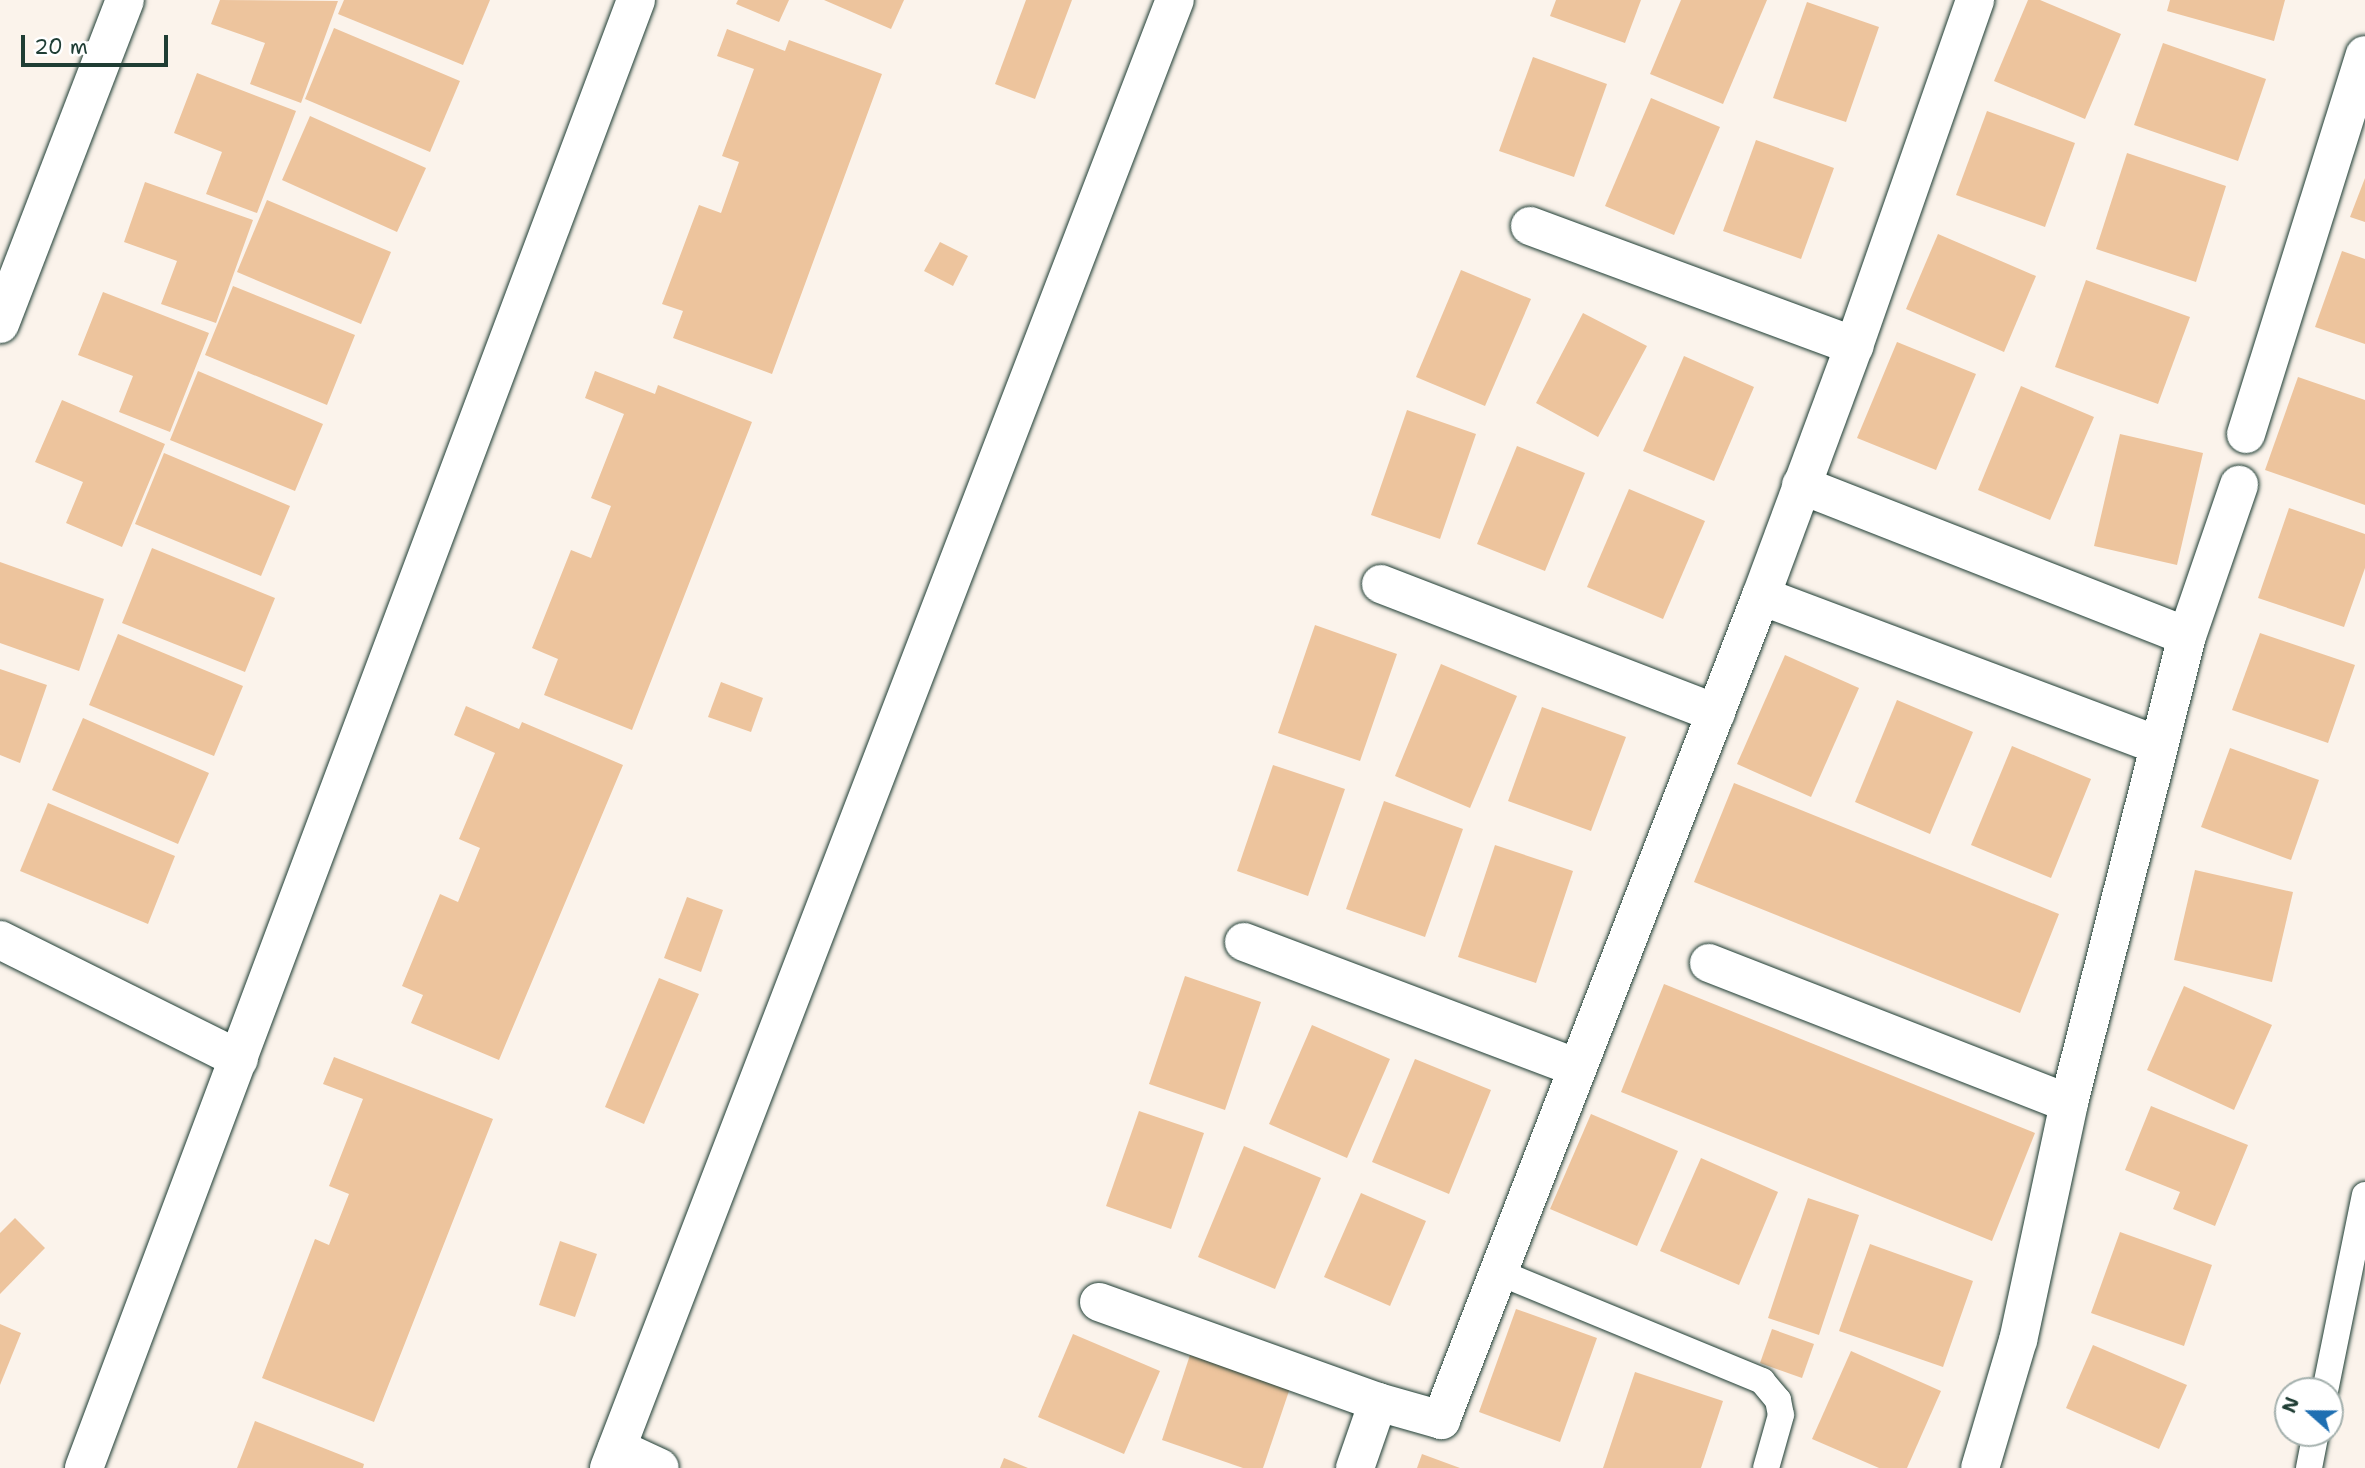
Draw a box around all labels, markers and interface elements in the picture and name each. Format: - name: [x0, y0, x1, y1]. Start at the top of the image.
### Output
- scale bar: [24, 21, 172, 65]
- text: 20 m: [34, 33, 88, 61]
- north arrow: [2274, 1377, 2344, 1447]
- text: N: [2276, 1394, 2305, 1417]

